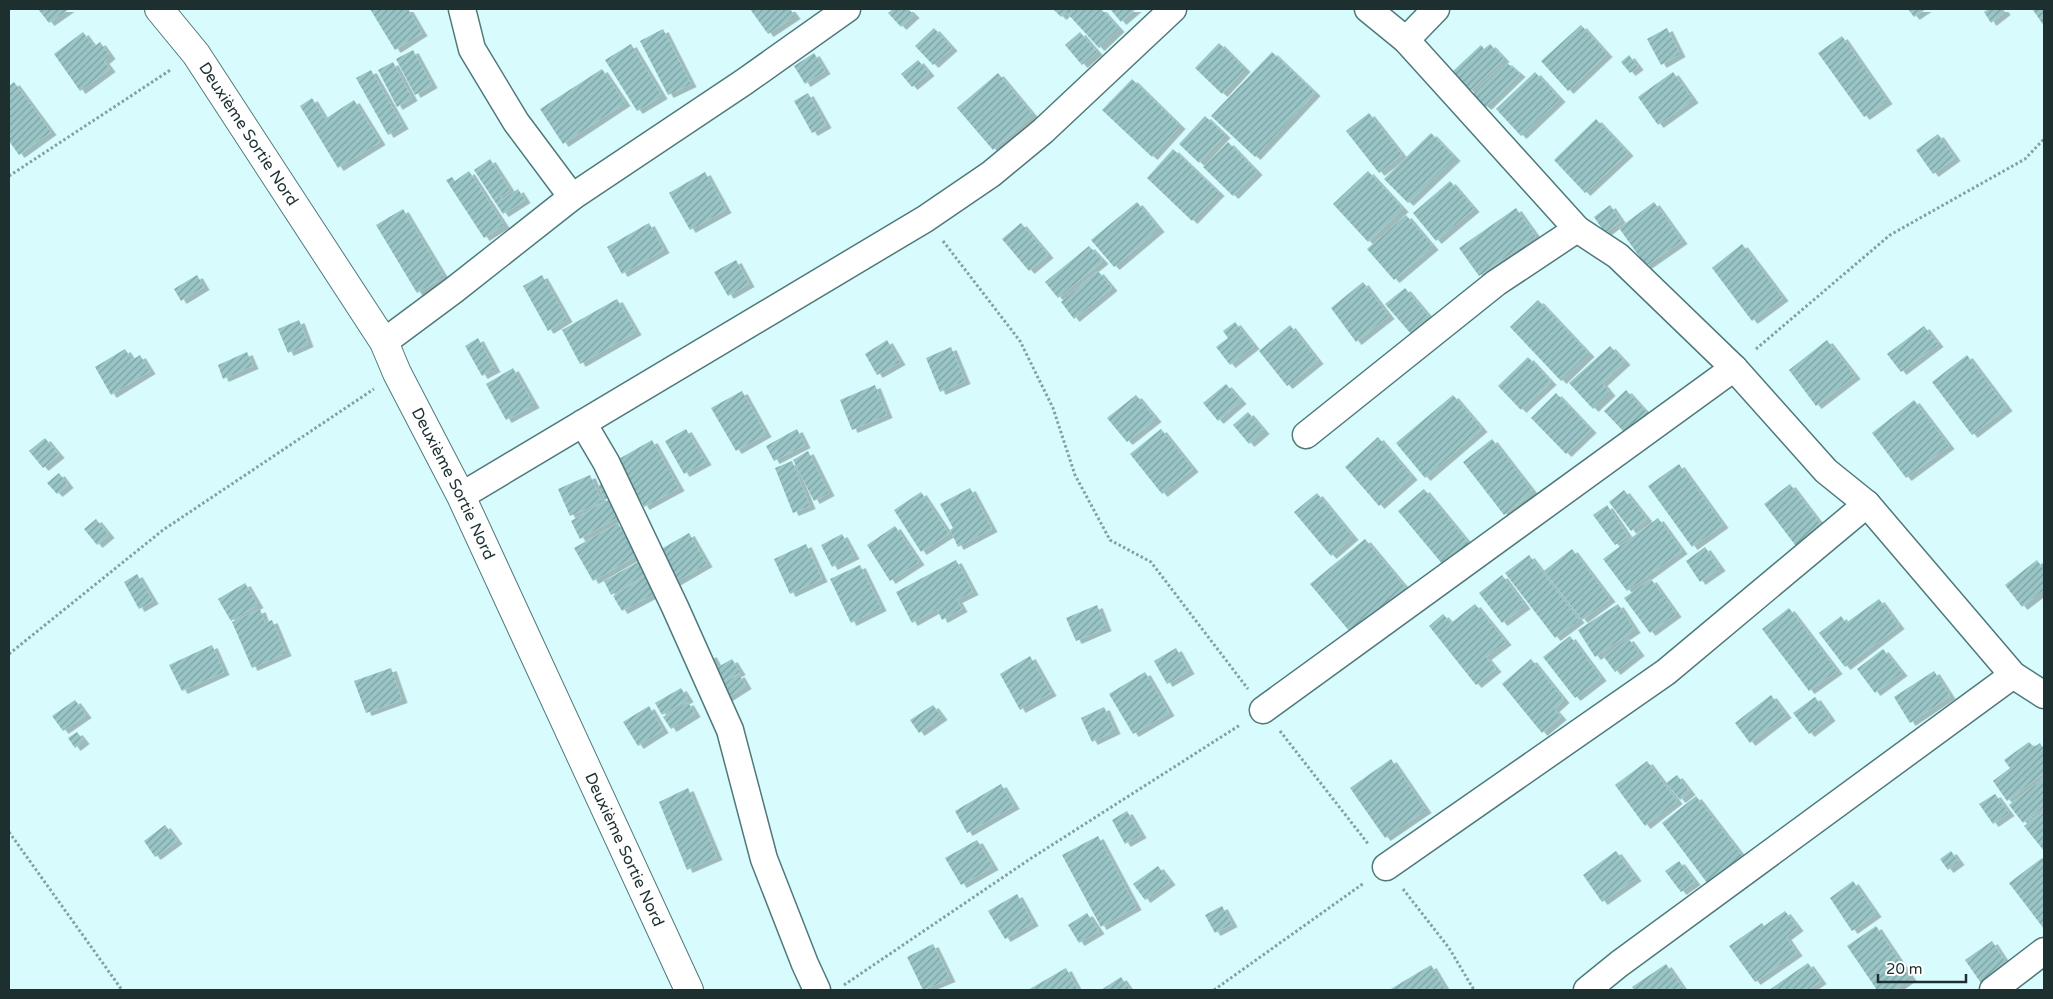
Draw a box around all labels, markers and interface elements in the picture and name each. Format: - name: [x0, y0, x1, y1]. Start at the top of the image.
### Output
- street label: Deuxième Sortie Nord: [194, 59, 302, 210]
- street label: Deuxième Sortie Nord: [407, 404, 499, 563]
- street label: Deuxième Sortie Nord: [580, 769, 668, 930]
- scale bar: [1878, 952, 1966, 984]
- text: 20 m: [1886, 960, 1923, 978]

